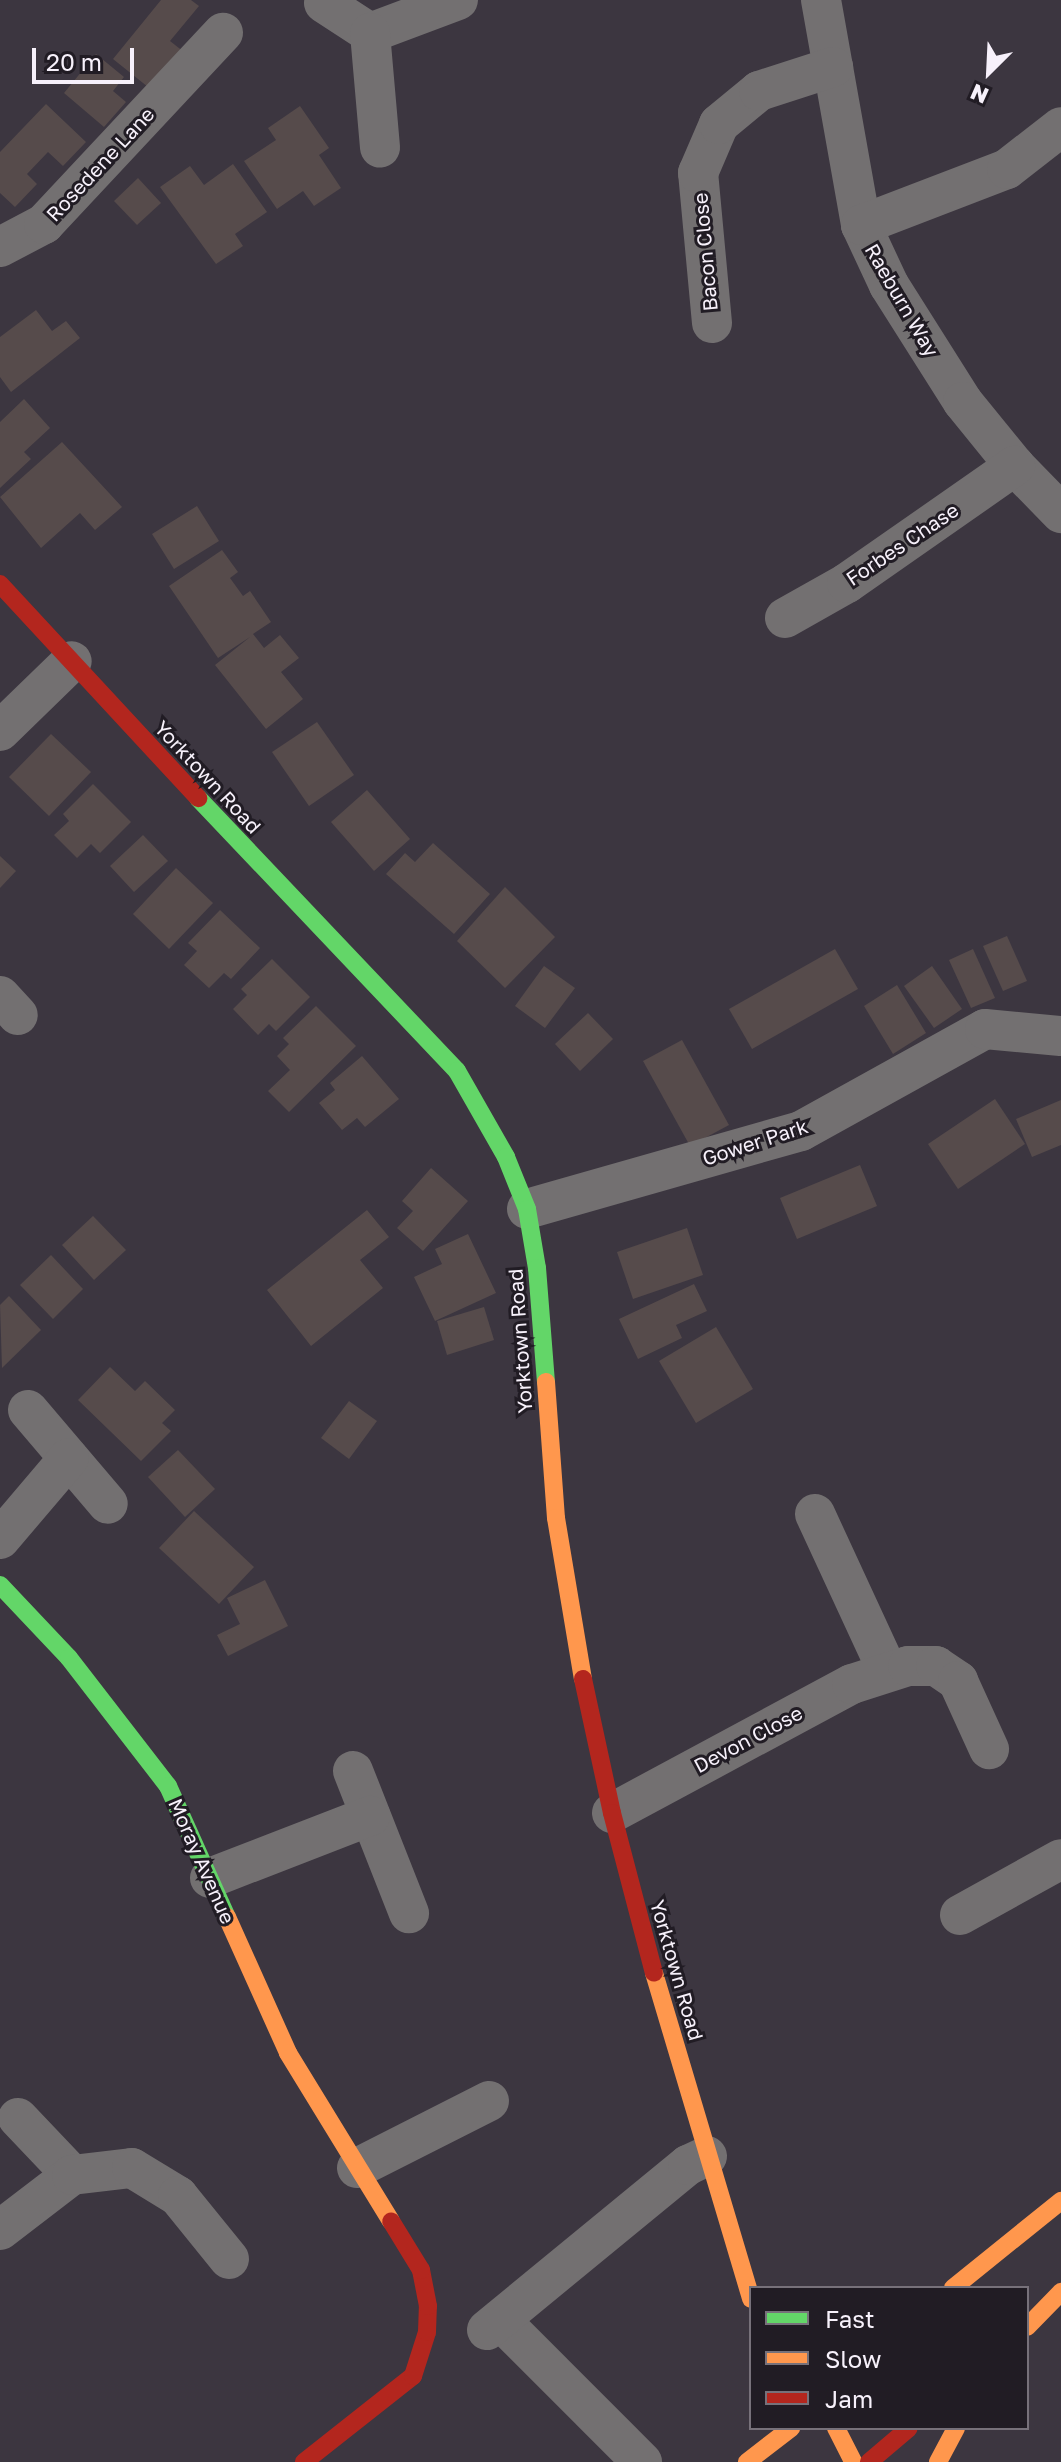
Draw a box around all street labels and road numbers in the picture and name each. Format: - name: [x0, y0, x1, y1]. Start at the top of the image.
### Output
- street label: Rosedene Lane: [41, 102, 159, 226]
- street label: Bacon Close: [688, 192, 722, 312]
- street label: Raeburn Way: [860, 239, 944, 361]
- street label: Forbes Chase: [841, 498, 963, 590]
- street label: Yorktown Road: [150, 716, 266, 838]
- street label: Gower Park: [699, 1114, 811, 1170]
- street label: Yorktown Road: [503, 1268, 537, 1414]
- street label: Devon Close: [690, 1700, 806, 1778]
- street label: Moray Avenue: [164, 1795, 240, 1927]
- street label: Yorktown Road: [645, 1897, 709, 2043]

